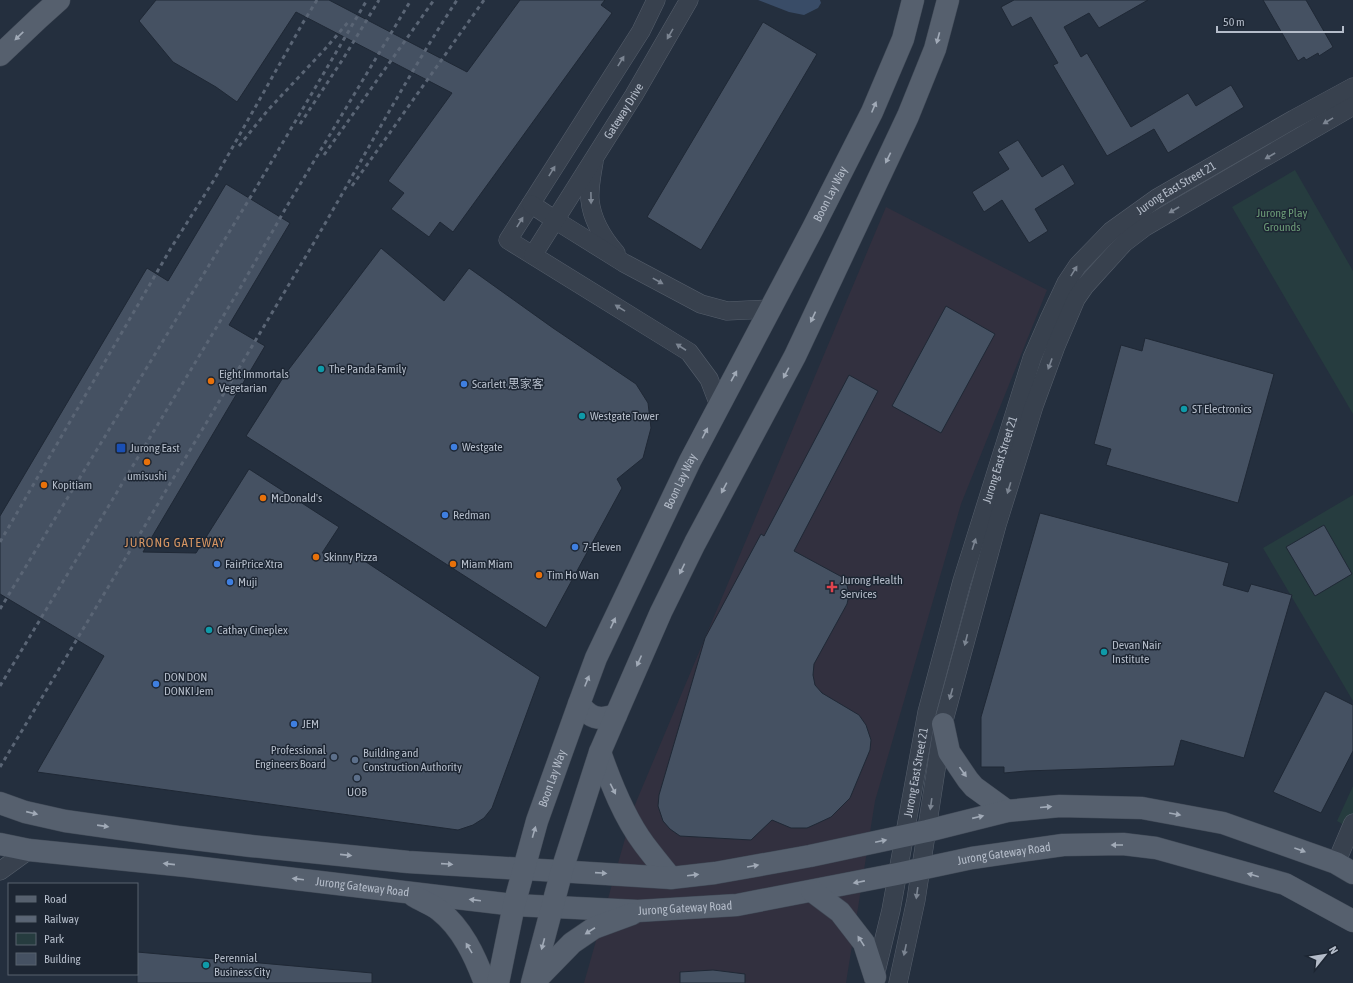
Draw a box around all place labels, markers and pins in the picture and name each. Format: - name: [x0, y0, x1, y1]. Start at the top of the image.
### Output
- place label: The Panda Family: [329, 362, 407, 376]
- marker: The Panda Family: [316, 364, 326, 374]
- place label: Eight Immortals Vegetarian: [219, 367, 289, 395]
- marker: Eight Immortals Vegetarian: [206, 376, 216, 386]
- place label: Scarlett 思家客: [472, 377, 544, 391]
- marker: Scarlett 思家客: [459, 379, 469, 389]
- place label: ST Electronics: [1192, 402, 1252, 416]
- marker: ST Electronics: [1179, 404, 1189, 414]
- place label: Westgate Tower: [590, 409, 659, 423]
- marker: Westgate Tower: [577, 411, 587, 421]
- place label: Westgate: [462, 440, 503, 454]
- place label: Jurong East: [130, 441, 180, 455]
- marker: Jurong East: [115, 442, 127, 454]
- marker: Westgate: [449, 442, 459, 452]
- marker: umisushi: [142, 457, 152, 467]
- place label: umisushi: [127, 469, 167, 483]
- place label: Kopitiam: [52, 478, 92, 492]
- marker: Kopitiam: [39, 480, 49, 490]
- place label: McDonald's: [271, 491, 322, 505]
- marker: McDonald's: [258, 493, 268, 503]
- place label: Redman: [453, 508, 490, 522]
- marker: Redman: [440, 510, 450, 520]
- place label: 7-Eleven: [583, 540, 621, 554]
- marker: 7-Eleven: [570, 542, 580, 552]
- place label: Skinny Pizza: [324, 550, 378, 564]
- marker: Skinny Pizza: [311, 552, 321, 562]
- place label: FairPrice Xtra: [225, 557, 283, 571]
- place label: Miam Miam: [461, 557, 513, 571]
- marker: FairPrice Xtra: [212, 559, 222, 569]
- marker: Miam Miam: [448, 559, 458, 569]
- place label: Tim Ho Wan: [547, 568, 599, 582]
- marker: Tim Ho Wan: [534, 570, 544, 580]
- place label: Jurong Health Services: [841, 573, 903, 601]
- place label: Muji: [238, 575, 257, 589]
- marker: Muji: [225, 577, 235, 587]
- marker: Jurong Health Services: [826, 581, 838, 593]
- place label: Cathay Cineplex: [217, 623, 288, 637]
- marker: Cathay Cineplex: [204, 625, 214, 635]
- place label: Devan Nair Institute: [1112, 638, 1161, 666]
- marker: Devan Nair Institute: [1099, 647, 1109, 657]
- place label: DON DON DONKI Jem: [164, 670, 213, 698]
- marker: DON DON DONKI Jem: [151, 679, 161, 689]
- place label: JEM: [302, 717, 319, 731]
- marker: JEM: [289, 719, 299, 729]
- place label: Professional Engineers Board: [255, 743, 327, 771]
- place label: Building and Construction Authority: [363, 746, 462, 774]
- marker: Professional Engineers Board: [329, 752, 339, 762]
- marker: Building and Construction Authority: [350, 755, 360, 765]
- marker: UOB: [352, 773, 362, 783]
- place label: UOB: [347, 785, 367, 799]
- place label: Perennial Business City: [214, 951, 270, 979]
- marker: Perennial Business City: [201, 960, 211, 970]

